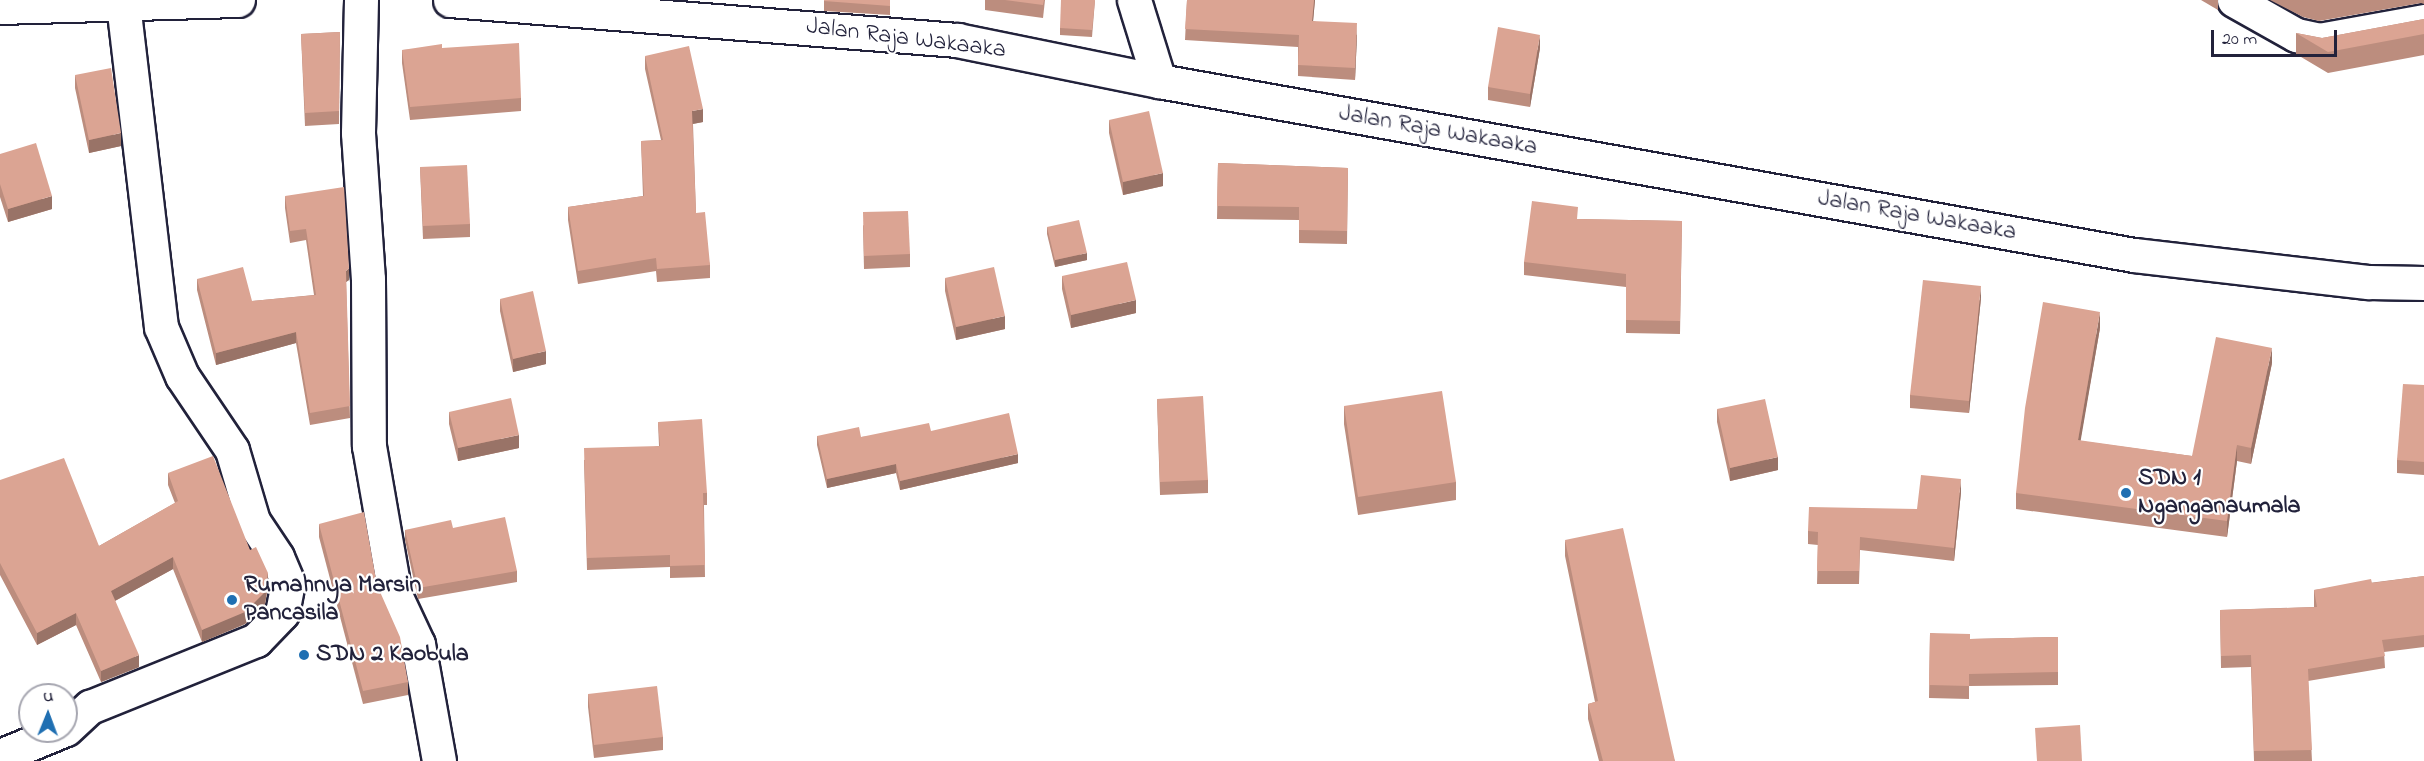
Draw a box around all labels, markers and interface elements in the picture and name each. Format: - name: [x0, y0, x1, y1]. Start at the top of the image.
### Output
- street label: Jalan Raja Wakaaka: [805, 12, 1007, 66]
- scale bar: [2214, 18, 2340, 56]
- text: 20 m: [2222, 27, 2257, 53]
- street label: Jalan Raja Wakaaka: [1337, 99, 1539, 163]
- street label: Jalan Raja Wakaaka: [1816, 184, 2018, 248]
- place label: SDN 1 Nganganaumala: [2138, 465, 2301, 521]
- marker: SDN 1 Nganganaumala: [2119, 486, 2133, 500]
- place label: Rumahnya Marsin Pancasila: [244, 572, 421, 628]
- marker: Rumahnya Marsin Pancasila: [225, 593, 239, 607]
- place label: SDN 2 Kaobula: [316, 641, 469, 669]
- marker: SDN 2 Kaobula: [297, 648, 311, 662]
- north arrow: [18, 683, 78, 743]
- text: U: [43, 685, 54, 709]

